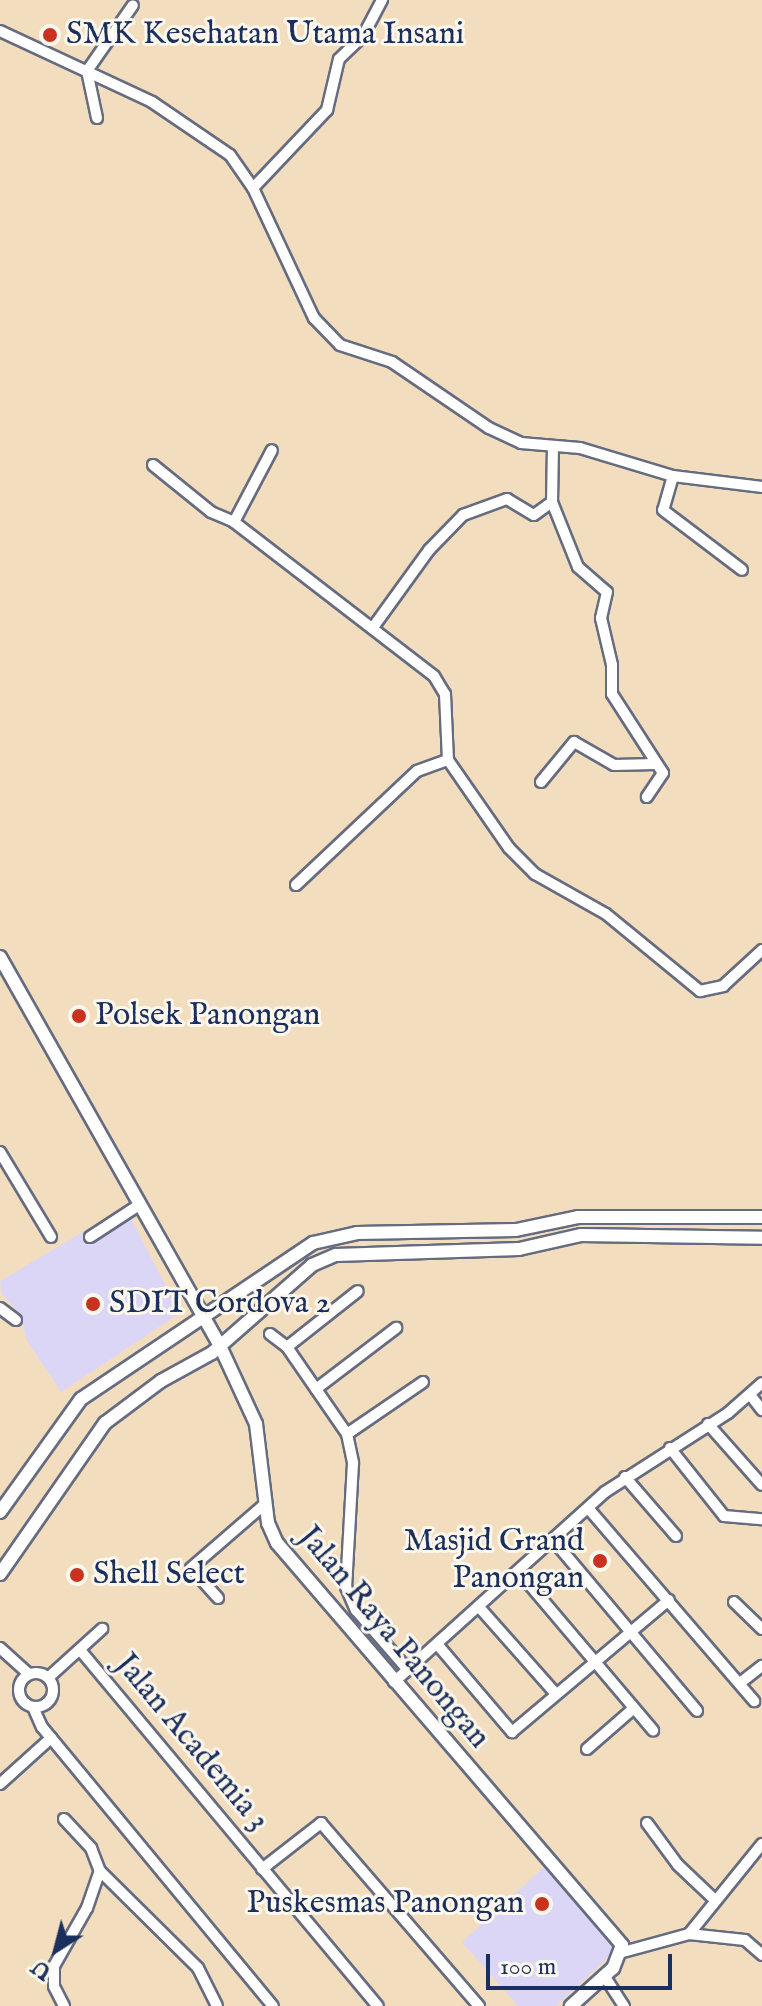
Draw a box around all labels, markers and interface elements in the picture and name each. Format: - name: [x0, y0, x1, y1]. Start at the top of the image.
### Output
- place label: SMK Kesehatan Utama Insani: [66, 16, 464, 54]
- marker: SMK Kesehatan Utama Insani: [41, 26, 59, 44]
- place label: Polsek Panongan: [95, 997, 320, 1035]
- marker: Polsek Panongan: [70, 1007, 88, 1025]
- place label: SDIT Cordova 2: [109, 1285, 330, 1323]
- marker: SDIT Cordova 2: [84, 1295, 102, 1313]
- street label: Jalan Raya Panongan: [289, 1519, 497, 1757]
- place label: Masjid Grand Panongan: [404, 1524, 584, 1599]
- marker: Masjid Grand Panongan: [591, 1552, 609, 1570]
- place label: Shell Select: [93, 1556, 245, 1594]
- marker: Shell Select: [68, 1566, 86, 1584]
- street label: Jalan Academia 3: [106, 1647, 276, 1839]
- place label: Puskesmas Panongan: [246, 1885, 524, 1923]
- marker: Puskesmas Panongan: [531, 1893, 553, 1915]
- north arrow: [16, 1910, 96, 1990]
- scale bar: [490, 1938, 676, 1988]
- text: 100 m: [500, 1952, 556, 1983]
- text: U: [26, 1953, 58, 1986]

